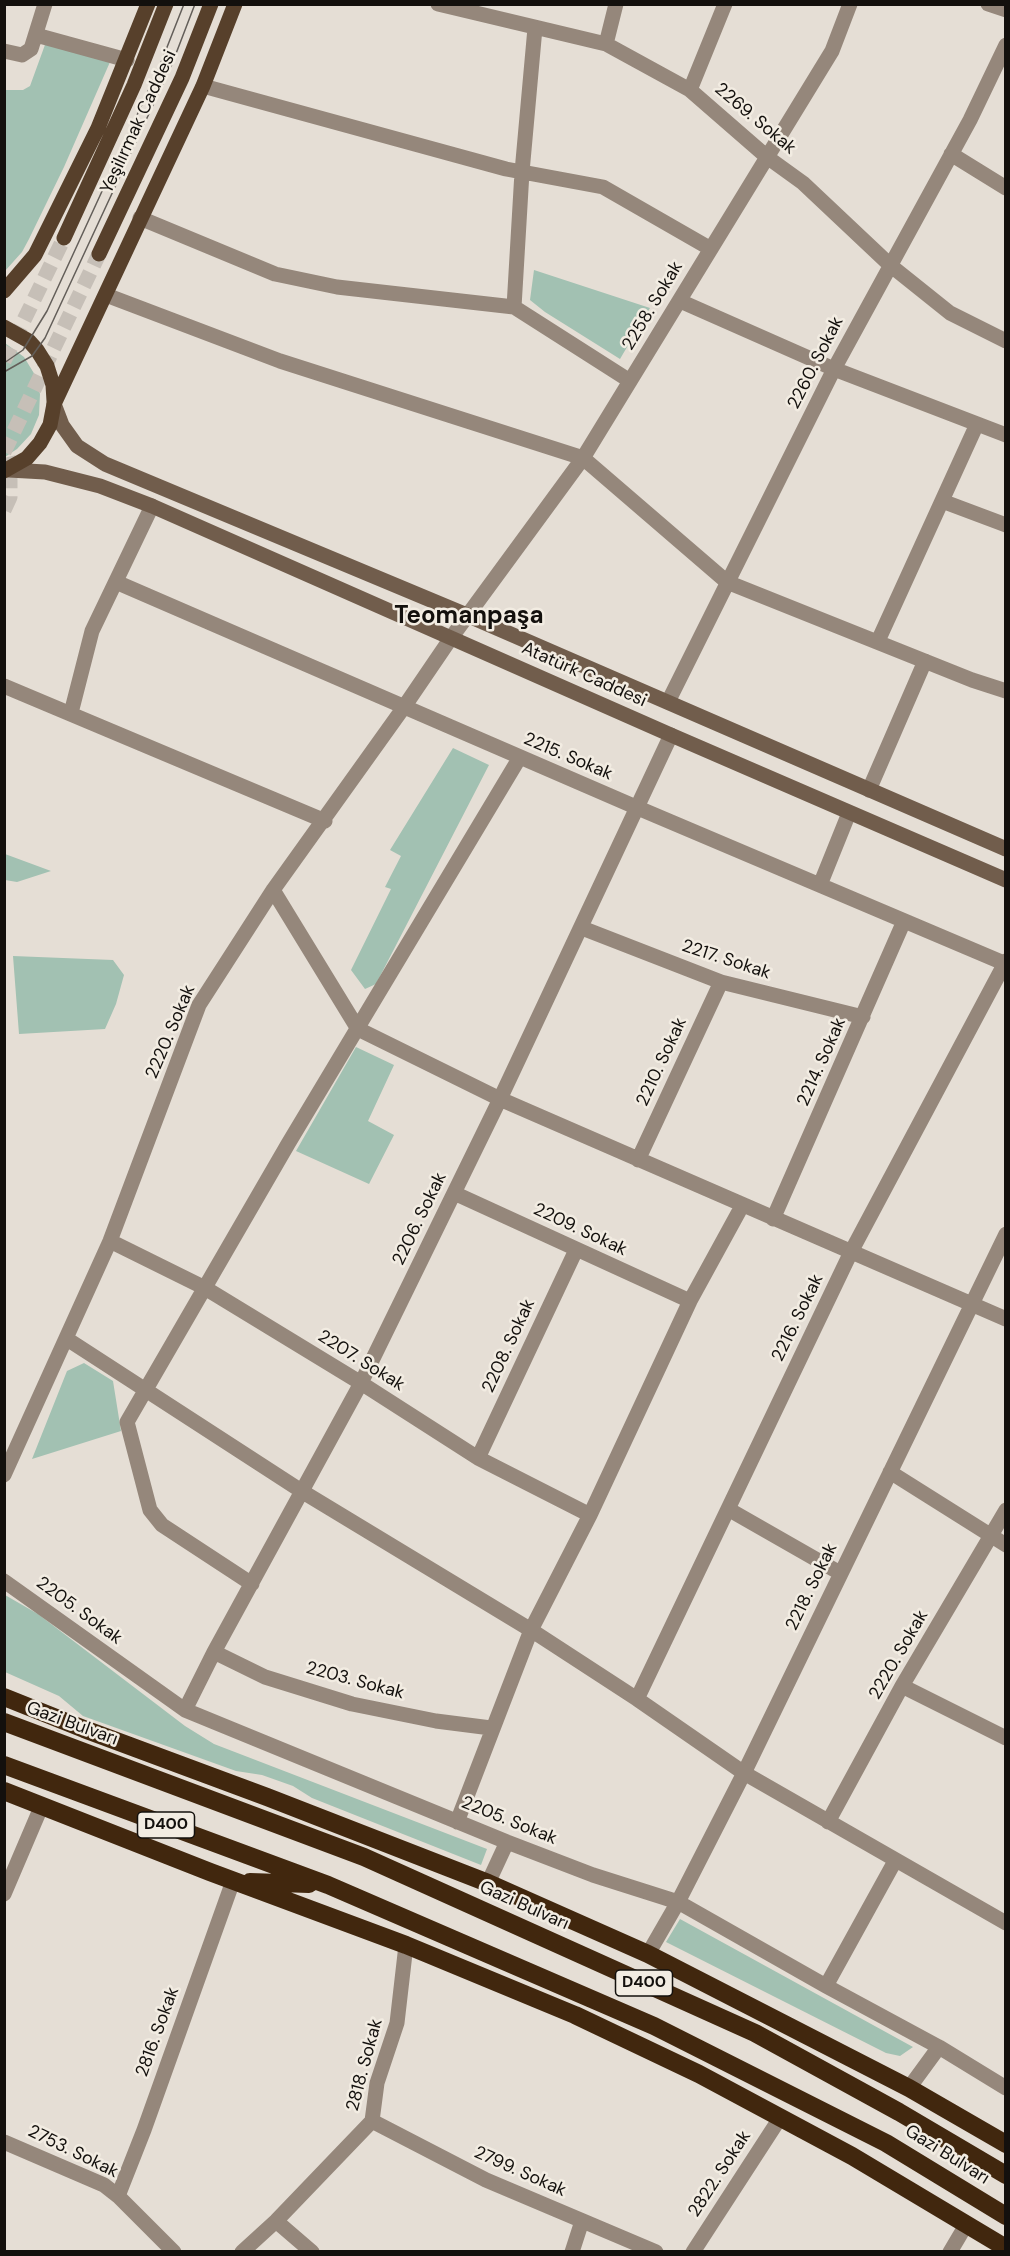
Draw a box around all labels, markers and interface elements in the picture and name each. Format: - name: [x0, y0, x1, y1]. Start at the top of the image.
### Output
- street label: Yeşilırmak Caddesi: [96, 47, 182, 197]
- street label: 2269. Sokak: [710, 79, 800, 159]
- street label: 2258. Sokak: [618, 258, 688, 354]
- street label: 2260. Sokak: [783, 313, 849, 413]
- district label: Teomanpaşa: [394, 603, 544, 631]
- street label: Atatürk Caddesi: [518, 638, 650, 712]
- street label: 2215. Sokak: [520, 729, 616, 785]
- street label: 2217. Sokak: [679, 935, 773, 985]
- street label: 2220. Sokak: [142, 982, 200, 1082]
- street label: 2210. Sokak: [632, 1014, 692, 1110]
- street label: 2214. Sokak: [793, 1014, 851, 1110]
- street label: 2206. Sokak: [388, 1169, 452, 1269]
- street label: 2209. Sokak: [530, 1199, 630, 1261]
- street label: 2216. Sokak: [768, 1271, 828, 1365]
- street label: 2208. Sokak: [478, 1296, 540, 1396]
- street label: 2207. Sokak: [314, 1326, 408, 1396]
- street label: 2218. Sokak: [782, 1540, 842, 1634]
- street label: 2205. Sokak: [32, 1573, 126, 1649]
- street label: 2220. Sokak: [865, 1606, 933, 1704]
- street label: 2203. Sokak: [304, 1658, 406, 1704]
- street label: Gazi Bulvarı: [23, 1698, 121, 1750]
- street label: 2205. Sokak: [458, 1792, 560, 1850]
- road number: D400: [138, 1812, 195, 1838]
- street label: Gazi Bulvarı: [476, 1877, 572, 1935]
- road number: D400: [616, 1970, 672, 1996]
- street label: 2816. Sokak: [132, 1984, 184, 2080]
- street label: 2818. Sokak: [342, 2017, 388, 2113]
- street label: 2753. Sokak: [24, 2121, 122, 2183]
- street label: Gazi Bulvarı: [901, 2121, 993, 2189]
- street label: 2822. Sokak: [684, 2127, 756, 2221]
- street label: 2799. Sokak: [471, 2142, 569, 2202]

